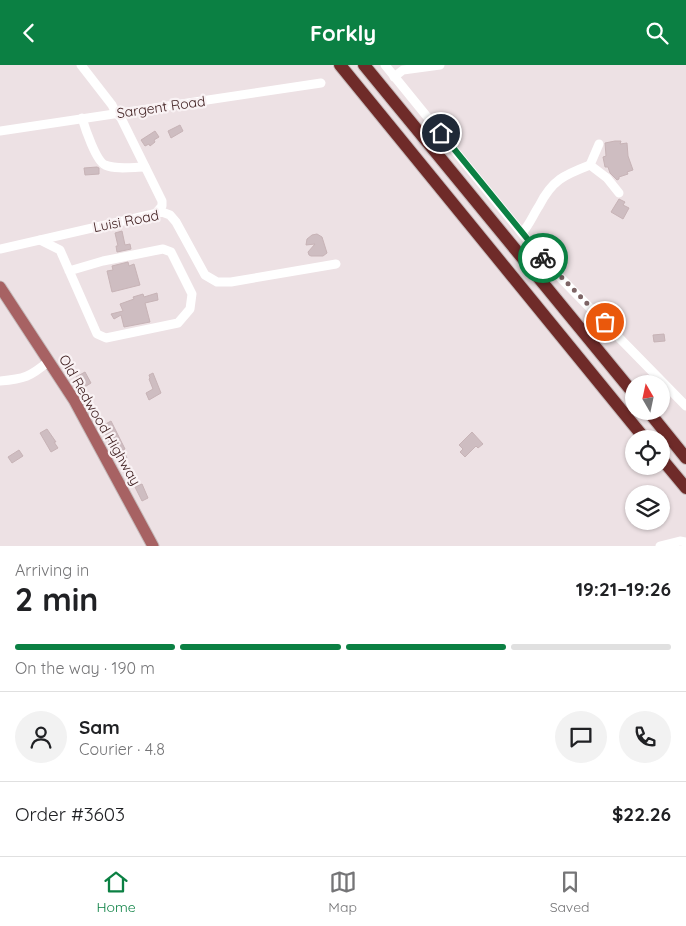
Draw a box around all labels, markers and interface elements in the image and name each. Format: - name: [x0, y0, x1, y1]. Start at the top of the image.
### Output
- icon: back: [15, 19, 43, 47]
- text: Forkly: [310, 19, 376, 47]
- icon: search: [643, 19, 671, 47]
- street label: Sargent Road: [116, 92, 206, 122]
- pin: [420, 112, 462, 154]
- icon: home: [427, 119, 455, 147]
- street label: Luisi Road: [92, 206, 160, 236]
- courier: [518, 233, 568, 283]
- icon: bike: [529, 244, 557, 272]
- pin: [584, 301, 626, 343]
- icon: bag: [591, 308, 619, 336]
- street label: Old Redwood Highway: [55, 351, 145, 489]
- north arrow: [625, 375, 670, 420]
- map controls: [625, 375, 670, 530]
- button: locate: [625, 430, 670, 475]
- button: layers: [625, 485, 670, 530]
- text: Arriving in: [15, 560, 89, 580]
- text: 19:21–19:26: [576, 577, 671, 601]
- text: 2 min: [15, 579, 98, 619]
- text: On the way · 190 m: [15, 658, 155, 678]
- button: person: [15, 711, 67, 763]
- button: chat: [555, 711, 607, 763]
- button: phone: [619, 711, 671, 763]
- text: Sam: [79, 715, 120, 739]
- text: Courier · 4.8: [79, 739, 165, 759]
- text: Order #3603: [15, 802, 125, 826]
- text: $22.26: [612, 802, 671, 826]
- tab: Home: [96, 868, 136, 916]
- tab: Map: [328, 868, 357, 916]
- tab: Saved: [550, 868, 590, 916]

